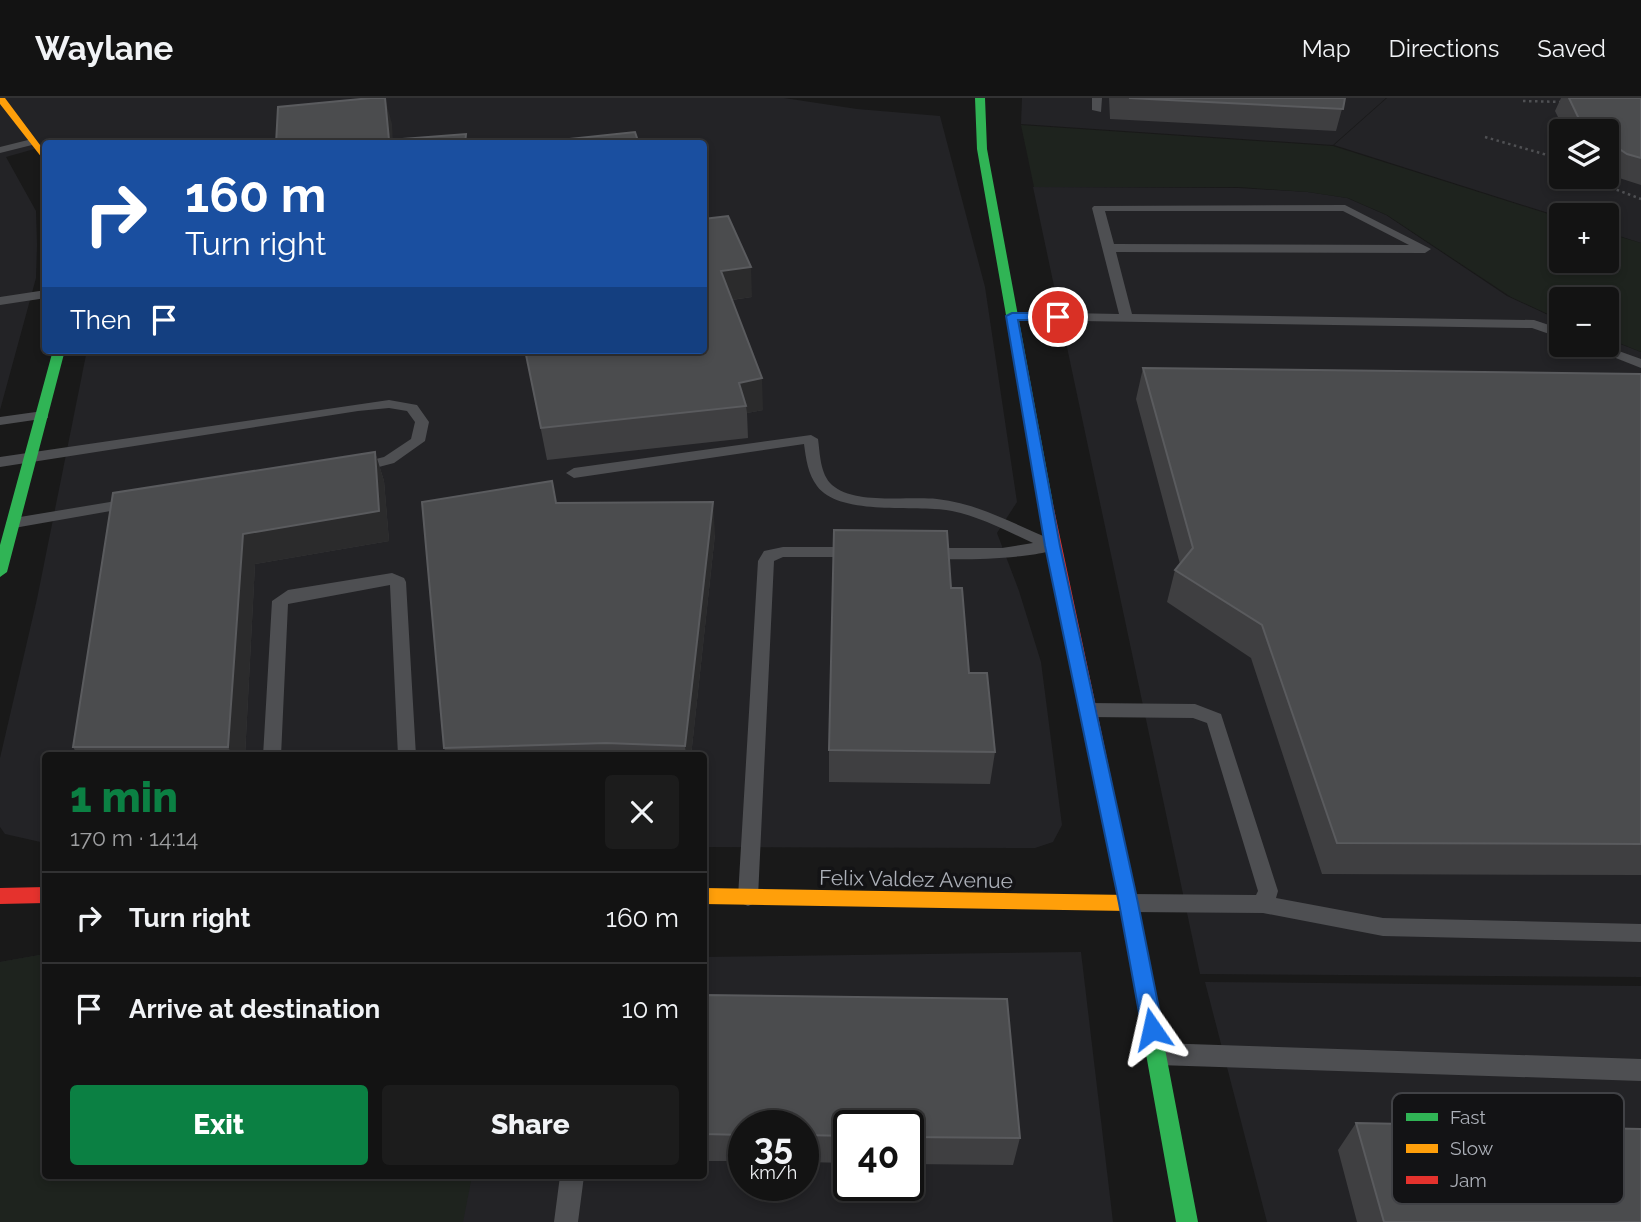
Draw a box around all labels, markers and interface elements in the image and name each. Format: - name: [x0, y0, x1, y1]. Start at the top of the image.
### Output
- text: Waylane: [35, 29, 173, 68]
- text: Map: [1302, 34, 1351, 63]
- text: Directions: [1389, 34, 1499, 63]
- text: Saved: [1537, 34, 1606, 63]
- map controls: [1549, 119, 1619, 357]
- button: layers: [1549, 119, 1619, 189]
- text: 160 m: [185, 166, 326, 223]
- icon: right: [70, 168, 161, 259]
- button: +: [1549, 203, 1619, 273]
- text: Turn right: [185, 225, 326, 262]
- pin: [1028, 287, 1088, 347]
- button: −: [1549, 287, 1619, 357]
- icon: arrive: [1039, 298, 1077, 336]
- icon: arrive: [145, 301, 183, 339]
- text: Then: [70, 305, 131, 335]
- text: 1 min: [70, 773, 178, 822]
- button: close: [605, 775, 679, 849]
- text: 170 m · 14:14: [70, 824, 198, 851]
- street label: Felix Valdez Avenue: [819, 865, 1013, 893]
- icon: right: [70, 899, 108, 937]
- text: Turn right: [129, 903, 250, 933]
- text: 160 m: [606, 903, 679, 933]
- icon: arrive: [70, 990, 108, 1028]
- position arrow: [1115, 992, 1189, 1066]
- text: Arrive at destination: [129, 994, 380, 1024]
- text: 10 m: [621, 994, 679, 1024]
- button: Exit: [70, 1085, 368, 1165]
- button: Share: [382, 1085, 679, 1165]
- legend: [1392, 1093, 1624, 1204]
- text: Fast: [1450, 1106, 1486, 1128]
- speed limit sign: 40: [833, 1110, 924, 1201]
- text: 35: [754, 1126, 793, 1167]
- text: Slow: [1450, 1137, 1494, 1159]
- text: km/h: [750, 1162, 797, 1183]
- text: Jam: [1450, 1169, 1487, 1191]

